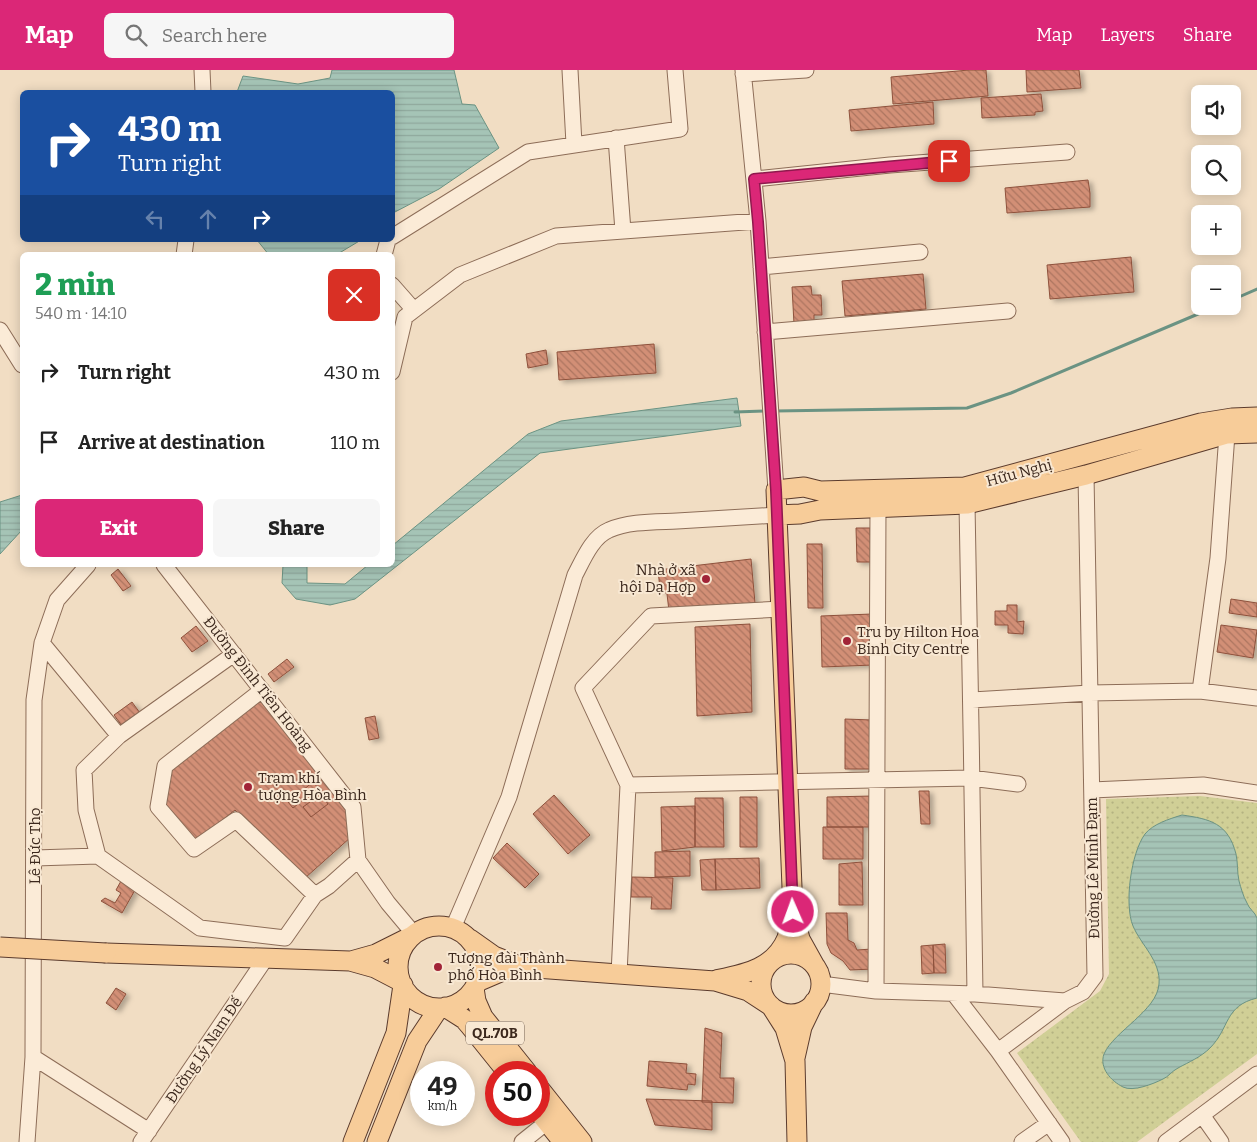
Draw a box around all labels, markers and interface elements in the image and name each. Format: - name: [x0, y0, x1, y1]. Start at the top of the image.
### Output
- search box: [104, 13, 454, 58]
- text: Map: [25, 21, 74, 49]
- icon: search: [122, 21, 150, 49]
- text: Search here: [162, 24, 267, 47]
- text: Map: [1036, 24, 1072, 46]
- text: Layers: [1100, 24, 1155, 46]
- text: Share: [1183, 24, 1232, 46]
- map controls: [1191, 85, 1241, 315]
- button: sound: [1191, 85, 1241, 135]
- text: 430 m: [118, 108, 221, 150]
- icon: right: [35, 110, 100, 175]
- pin: [928, 140, 970, 182]
- button: search: [1191, 145, 1241, 195]
- icon: arrive: [935, 147, 963, 175]
- text: Turn right: [118, 150, 221, 177]
- icon: left: [141, 205, 169, 233]
- icon: ahead: [194, 205, 222, 233]
- icon: right: [247, 205, 275, 233]
- button: +: [1191, 205, 1241, 255]
- button: −: [1191, 265, 1241, 315]
- text: 2 min: [35, 267, 115, 303]
- button: close: [328, 269, 380, 321]
- text: 540 m · 14:10: [35, 304, 127, 323]
- icon: right: [35, 358, 63, 386]
- text: Turn right: [78, 361, 171, 384]
- text: 430 m: [324, 361, 380, 384]
- icon: arrive: [35, 428, 63, 456]
- text: Arrive at destination: [78, 431, 265, 454]
- text: 110 m: [330, 431, 380, 454]
- street label: Hữu Nghị: [984, 455, 1054, 490]
- button: Exit: [35, 499, 203, 557]
- button: Share: [213, 499, 380, 557]
- place label: Nhà ở xã hội Dạ Hợp: [620, 561, 696, 596]
- marker: Nhà ở xã hội Dạ Hợp: [700, 573, 712, 585]
- street label: Đường Đinh Tiên Hoàng: [200, 613, 316, 755]
- place label: Tru by Hilton Hoa Binh City Centre: [857, 623, 979, 658]
- marker: Tru by Hilton Hoa Binh City Centre: [841, 635, 853, 647]
- place label: Trạm khí tượng Hòa Bình: [258, 769, 367, 804]
- marker: Trạm khí tượng Hòa Bình: [242, 781, 254, 793]
- street label: Đường Lê Minh Đạm: [1083, 796, 1103, 939]
- street label: Lê Đức Thọ: [26, 808, 44, 884]
- position arrow: [766, 885, 818, 937]
- place label: Tượng đài Thành phố Hòa Bình: [448, 949, 566, 984]
- marker: Tượng đài Thành phố Hòa Bình: [432, 961, 444, 973]
- street label: Đường Lý Nam Đế: [162, 993, 246, 1107]
- road number: QL.70B: [466, 1021, 524, 1044]
- speed limit sign: 50: [485, 1061, 550, 1126]
- text: 49: [427, 1072, 458, 1102]
- text: km/h: [428, 1099, 457, 1113]

